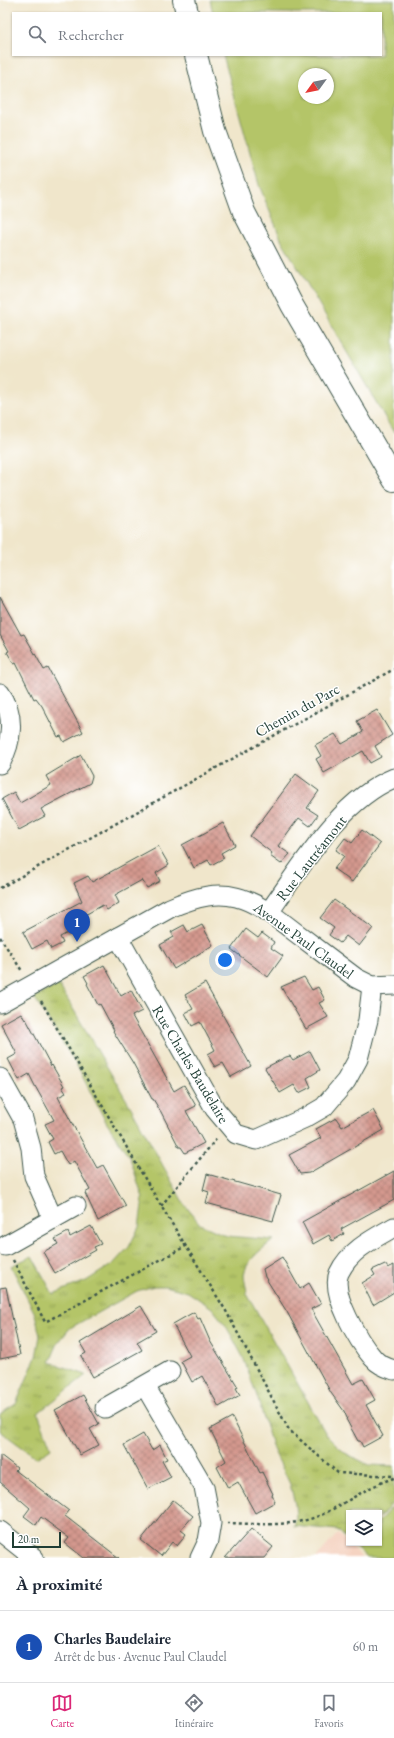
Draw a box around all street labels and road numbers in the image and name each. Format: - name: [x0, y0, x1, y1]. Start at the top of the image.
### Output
- street label: Chemin du Parc: [251, 679, 343, 741]
- street label: Rue Lautréamont: [272, 811, 350, 905]
- street label: Avenue Paul Claudel: [249, 897, 358, 983]
- street label: Rue Charles Baudelaire: [148, 1002, 234, 1127]

